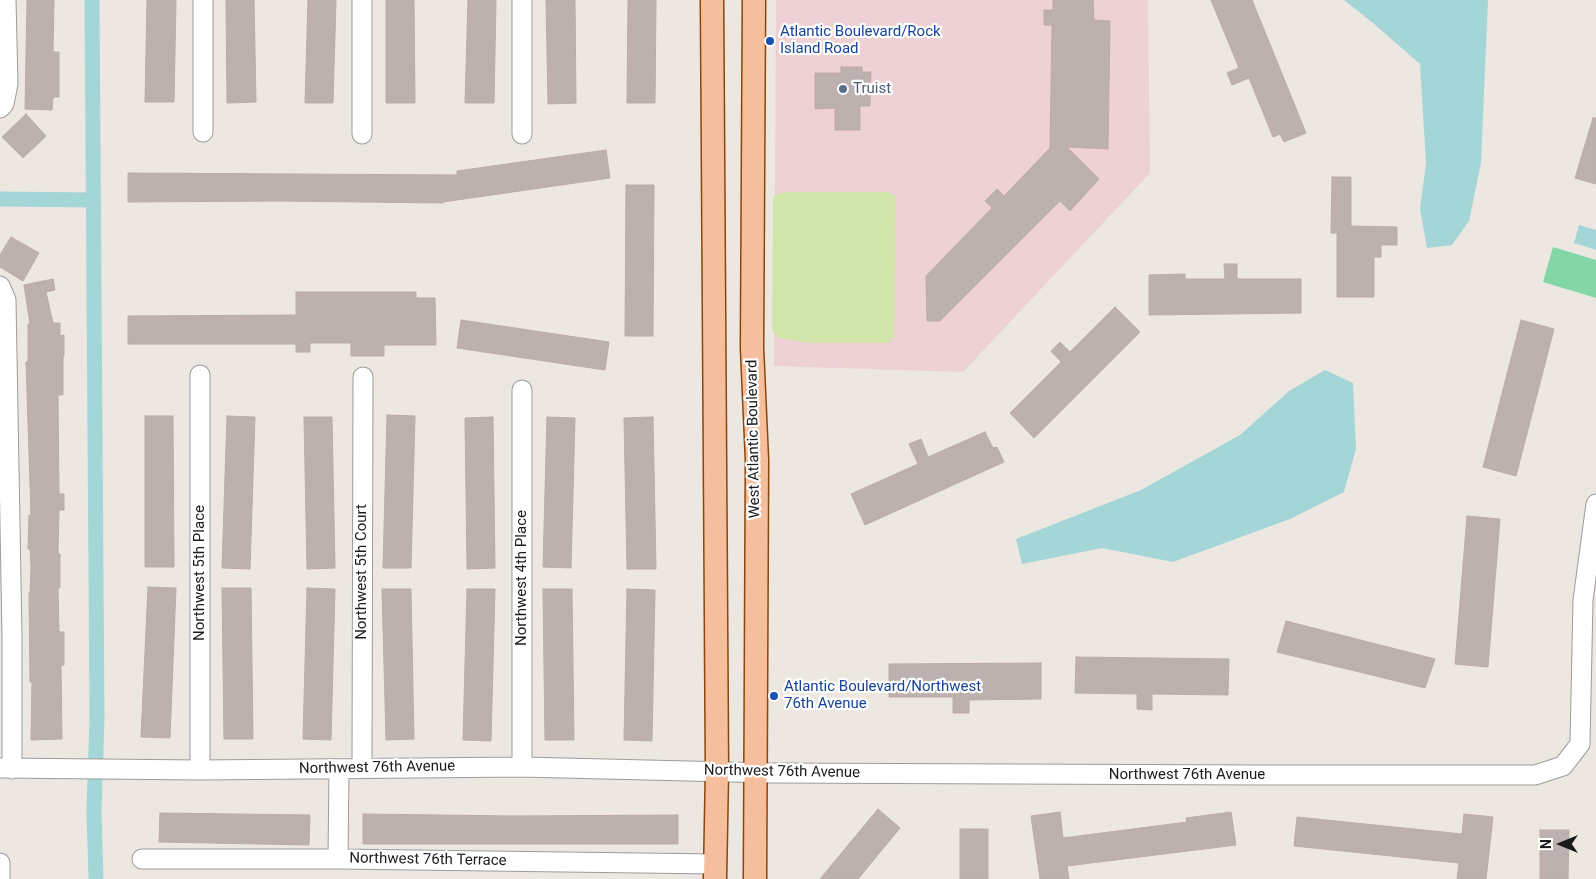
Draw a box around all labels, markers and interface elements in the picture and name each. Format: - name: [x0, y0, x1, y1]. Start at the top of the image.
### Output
- place label: Atlantic Boulevard/Rock Island Road: [780, 23, 941, 58]
- marker: Atlantic Boulevard/Rock Island Road: [764, 35, 776, 47]
- place label: Truist: [853, 80, 891, 98]
- marker: Truist: [837, 83, 849, 95]
- street label: West Atlantic Boulevard: [744, 360, 764, 518]
- street label: Northwest 5th Court: [353, 504, 371, 640]
- street label: Northwest 5th Place: [191, 505, 209, 641]
- street label: Northwest 4th Place: [513, 510, 531, 646]
- place label: Atlantic Boulevard/Northwest 76th Avenue: [784, 678, 981, 713]
- marker: Atlantic Boulevard/Northwest 76th Avenue: [768, 690, 780, 702]
- street label: Northwest 76th Avenue: [299, 758, 455, 778]
- street label: Northwest 76th Avenue: [704, 762, 860, 782]
- street label: Northwest 76th Avenue: [1109, 766, 1265, 784]
- north arrow: [1536, 819, 1586, 869]
- text: N: [1538, 839, 1554, 849]
- street label: Northwest 76th Terrace: [349, 850, 507, 870]

